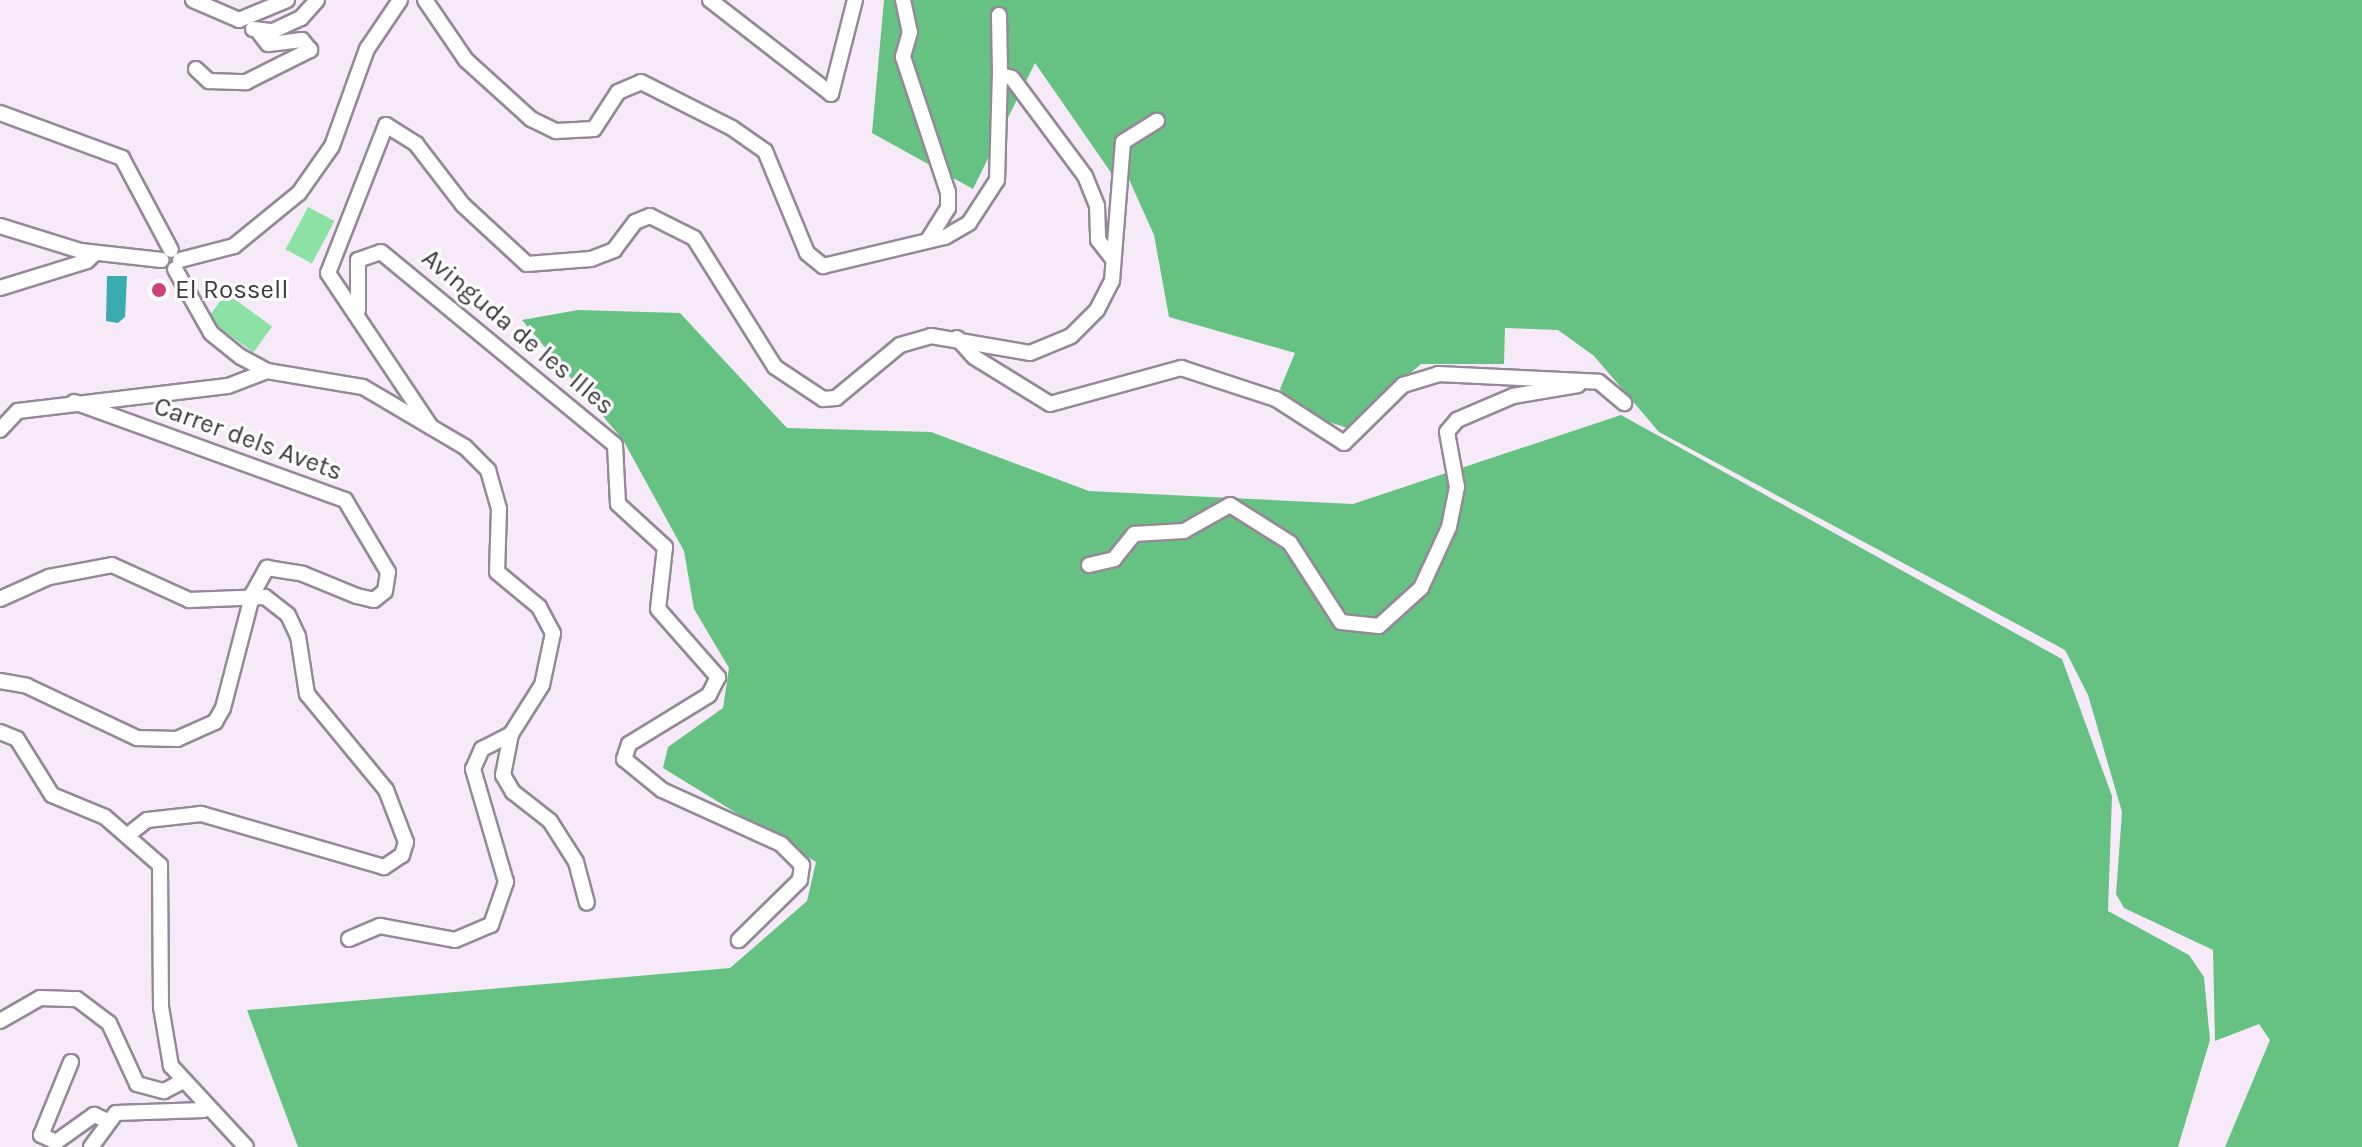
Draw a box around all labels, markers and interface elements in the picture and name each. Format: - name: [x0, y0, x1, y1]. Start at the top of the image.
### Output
- street label: Avinguda de les Illes: [415, 242, 621, 422]
- place label: El Rossell: [175, 274, 288, 306]
- marker: El Rossell: [150, 281, 168, 299]
- street label: Carrer dels Avets: [150, 390, 346, 488]

